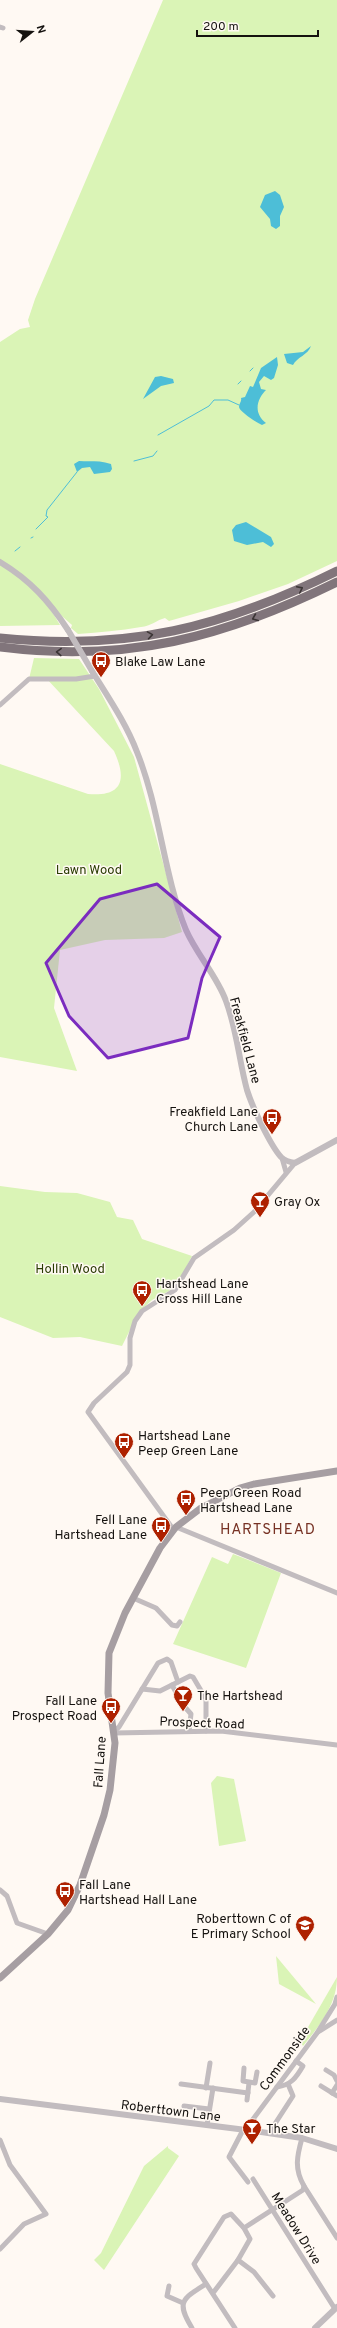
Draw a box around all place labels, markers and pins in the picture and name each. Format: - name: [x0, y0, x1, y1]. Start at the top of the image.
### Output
- bus stop icon: Blake Law Lane: [90, 650, 112, 678]
- place label: Blake Law Lane: [115, 655, 205, 671]
- place label: Freakfield Lane Church Lane: [169, 1105, 258, 1136]
- bus stop icon: Freakfield Lane Church Lane: [261, 1107, 283, 1135]
- bar icon: Gray Ox: [249, 1190, 271, 1218]
- place label: Gray Ox: [274, 1195, 321, 1211]
- place label: Hartshead Lane Cross Hill Lane: [156, 1277, 248, 1308]
- bus stop icon: Hartshead Lane Cross Hill Lane: [131, 1279, 153, 1307]
- place label: Hartshead Lane Peep Green Lane: [138, 1429, 238, 1460]
- bus stop icon: Hartshead Lane Peep Green Lane: [113, 1431, 135, 1459]
- place label: Peep Green Road Hartshead Lane: [200, 1486, 301, 1517]
- bus stop icon: Peep Green Road Hartshead Lane: [175, 1488, 197, 1516]
- place label: Fell Lane Hartshead Lane: [55, 1513, 147, 1544]
- bus stop icon: Fell Lane Hartshead Lane: [150, 1515, 172, 1543]
- bar icon: The Hartshead: [172, 1684, 194, 1712]
- place label: The Hartshead: [197, 1689, 283, 1705]
- place label: Fall Lane Prospect Road: [12, 1694, 97, 1725]
- bus stop icon: Fall Lane Prospect Road: [100, 1696, 122, 1724]
- place label: Fall Lane Hartshead Hall Lane: [79, 1878, 197, 1909]
- bus stop icon: Fall Lane Hartshead Hall Lane: [54, 1880, 76, 1908]
- place label: Roberttown C of E Primary School: [191, 1912, 292, 1943]
- school or university icon: Roberttown C of E Primary School: [294, 1914, 316, 1942]
- bar icon: The Star: [241, 2117, 263, 2145]
- place label: The Star: [266, 2122, 316, 2138]

